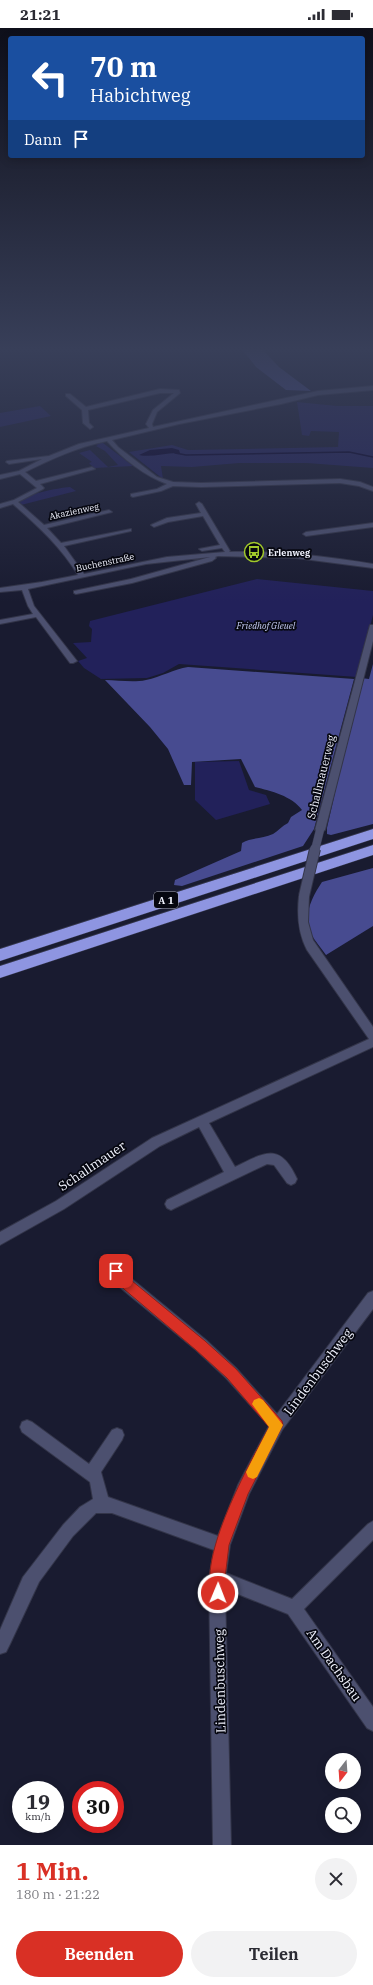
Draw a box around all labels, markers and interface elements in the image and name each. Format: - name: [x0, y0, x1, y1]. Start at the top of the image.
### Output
- text: 21:21: [20, 5, 61, 24]
- text: 70 m: [90, 48, 157, 85]
- icon: left: [24, 52, 76, 104]
- text: Habichtweg: [90, 84, 190, 107]
- icon: arrive: [70, 128, 92, 150]
- text: Dann: [24, 130, 62, 149]
- street label: Akazienweg: [48, 500, 100, 522]
- bus stop icon: Erlenweg: [243, 541, 265, 563]
- place label: Erlenweg: [268, 547, 311, 558]
- street label: Buchenstraße: [75, 550, 135, 574]
- park label: Friedhof Gleuel: [236, 620, 296, 631]
- street label: Schallmauerweg: [304, 733, 338, 821]
- road number: A 1: [154, 892, 178, 908]
- street label: Schallmauer: [55, 1137, 129, 1195]
- pin: [99, 1254, 133, 1288]
- icon: arrive: [105, 1260, 127, 1282]
- street label: Lindenbuschweg: [280, 1325, 356, 1419]
- position arrow: [197, 1572, 239, 1614]
- street label: Am Dachsbau: [303, 1625, 365, 1705]
- street label: Lindenbuschweg: [211, 1629, 229, 1733]
- north arrow: [325, 1753, 361, 1789]
- map controls: [325, 1753, 361, 1833]
- speed limit sign: 30: [72, 1781, 124, 1833]
- text: 19: [26, 1788, 50, 1815]
- button: search: [325, 1797, 361, 1833]
- text: km/h: [25, 1810, 51, 1823]
- text: 1 Min.: [16, 1855, 88, 1887]
- button: close: [315, 1858, 357, 1900]
- text: 180 m · 21:22: [16, 1886, 100, 1903]
- button: Beenden: [16, 1931, 183, 1977]
- button: Teilen: [191, 1931, 357, 1977]

